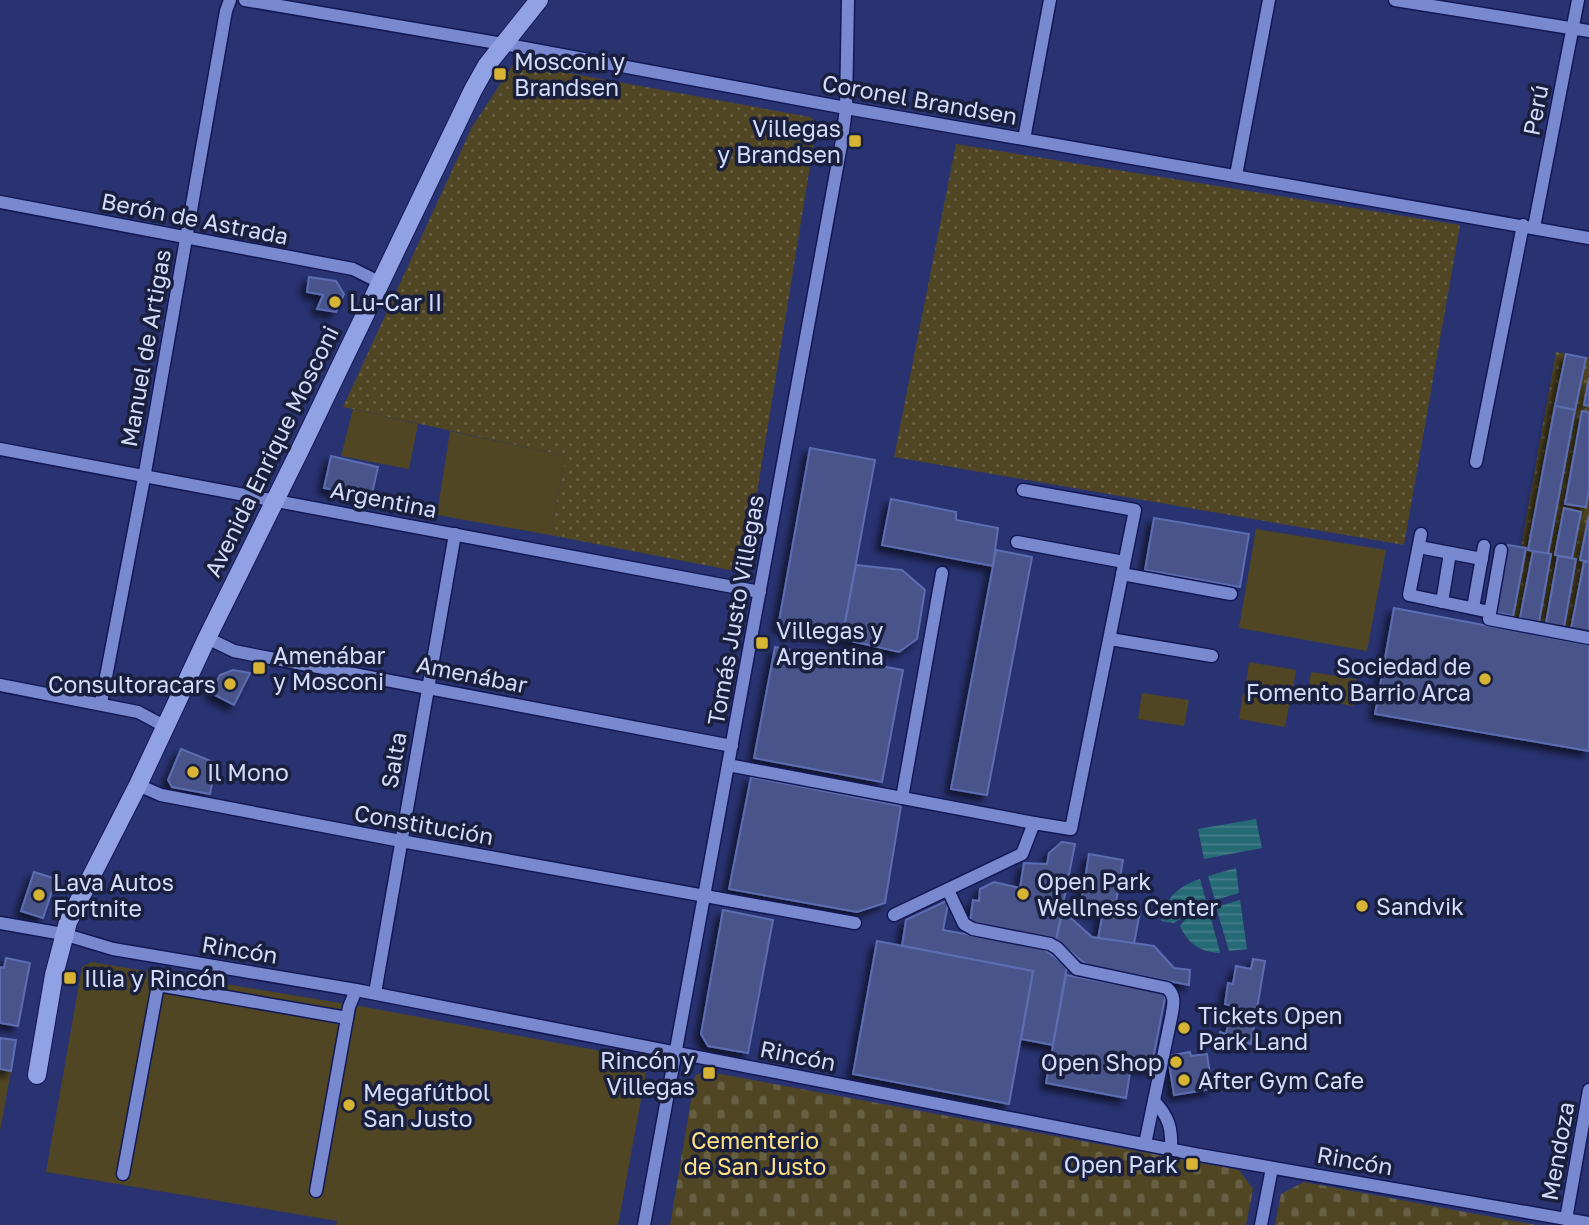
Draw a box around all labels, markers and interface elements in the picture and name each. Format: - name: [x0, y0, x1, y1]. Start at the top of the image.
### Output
- place label: Mosconi y Brandsen: [514, 47, 625, 101]
- marker: Mosconi y Brandsen: [492, 66, 508, 82]
- street label: Coronel Brandsen: [820, 68, 1020, 130]
- street label: Perú: [1516, 82, 1554, 138]
- place label: Villegas y Brandsen: [717, 114, 841, 168]
- marker: Villegas y Brandsen: [847, 133, 863, 149]
- street label: Berón de Astrada: [99, 186, 291, 250]
- street label: Manuel de Artigas: [114, 247, 176, 449]
- place label: Lu-Car II: [349, 288, 442, 316]
- marker: Lu-Car II: [327, 294, 343, 310]
- street label: Avenida Enrique Mosconi: [198, 321, 344, 581]
- street label: Argentina: [328, 475, 440, 523]
- street label: Tomás Justo Villegas: [701, 493, 769, 727]
- place label: Villegas y Argentina: [776, 616, 884, 670]
- marker: Villegas y Argentina: [754, 635, 770, 651]
- place label: Amenábar y Mosconi: [273, 641, 385, 695]
- street label: Amenábar: [414, 650, 530, 698]
- place label: Sociedad de Fomento Barrio Arca: [1246, 652, 1471, 706]
- marker: Amenábar y Mosconi: [251, 660, 267, 676]
- place label: Consultoracars: [48, 670, 216, 698]
- marker: Sociedad de Fomento Barrio Arca: [1477, 671, 1493, 687]
- marker: Consultoracars: [222, 676, 238, 692]
- street label: Salta: [374, 730, 412, 790]
- place label: Il Mono: [207, 758, 289, 786]
- marker: Il Mono: [185, 764, 201, 780]
- street label: Constitución: [352, 798, 496, 850]
- place label: Open Park Wellness Center: [1037, 867, 1218, 921]
- place label: Lava Autos Fortnite: [53, 868, 174, 922]
- marker: Open Park Wellness Center: [1015, 886, 1031, 902]
- marker: Lava Autos Fortnite: [31, 887, 47, 903]
- place label: Sandvik: [1376, 892, 1464, 920]
- marker: Sandvik: [1354, 898, 1370, 914]
- street label: Rincón: [200, 929, 280, 969]
- place label: Illia y Rincón: [84, 964, 226, 992]
- marker: Illia y Rincón: [62, 970, 78, 986]
- place label: Tickets Open Park Land: [1198, 1001, 1343, 1055]
- marker: Tickets Open Park Land: [1176, 1020, 1192, 1036]
- street label: Rincón: [758, 1034, 838, 1076]
- place label: Rincón y Villegas: [600, 1046, 695, 1100]
- place label: Open Shop: [1041, 1048, 1162, 1076]
- marker: Open Shop: [1168, 1054, 1184, 1070]
- marker: Rincón y Villegas: [701, 1065, 717, 1081]
- place label: After Gym Cafe: [1198, 1066, 1364, 1094]
- marker: After Gym Cafe: [1176, 1072, 1192, 1088]
- place label: Megafútbol San Justo: [363, 1078, 490, 1132]
- marker: Megafútbol San Justo: [341, 1097, 357, 1113]
- street label: Mendoza: [1535, 1099, 1579, 1203]
- park label: Cementerio de San Justo: [684, 1126, 826, 1180]
- street label: Rincón: [1315, 1140, 1395, 1180]
- place label: Open Park: [1064, 1150, 1178, 1178]
- marker: Open Park: [1184, 1156, 1200, 1172]

